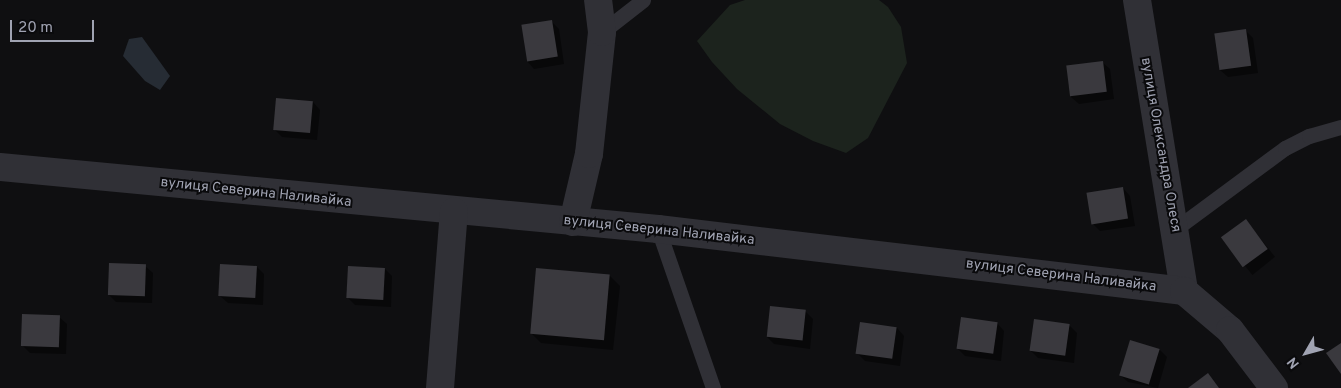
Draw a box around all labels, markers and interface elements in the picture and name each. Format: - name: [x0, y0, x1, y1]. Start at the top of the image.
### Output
- scale bar: [12, 10, 96, 42]
- text: 20 m: [18, 19, 53, 38]
- street label: вулиця Олександра Олеся: [1136, 56, 1184, 234]
- street label: вулиця Северина Наливайка: [160, 175, 352, 211]
- street label: вулиця Северина Наливайка: [563, 213, 755, 249]
- street label: вулиця Северина Наливайка: [965, 256, 1157, 296]
- north arrow: [1281, 328, 1331, 378]
- text: N: [1284, 353, 1304, 372]

